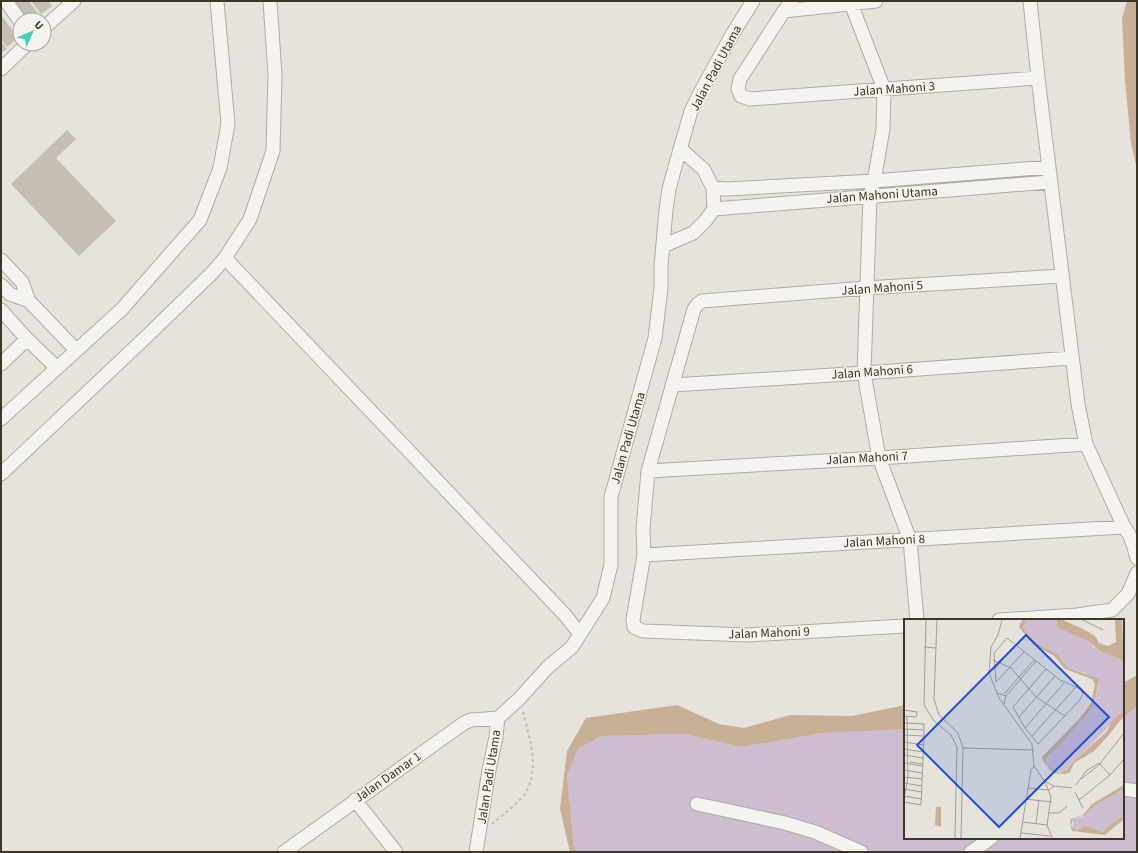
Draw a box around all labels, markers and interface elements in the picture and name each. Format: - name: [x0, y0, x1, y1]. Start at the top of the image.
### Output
- north arrow: [12, 12, 52, 52]
- text: U: [31, 17, 47, 33]
- street label: Jalan Padi Utama: [686, 22, 746, 114]
- street label: Jalan Mahoni 3: [853, 77, 935, 101]
- street label: Jalan Mahoni Utama: [826, 182, 938, 208]
- street label: Jalan Mahoni 5: [841, 276, 923, 300]
- street label: Jalan Mahoni 6: [831, 360, 913, 384]
- street label: Jalan Padi Utama: [606, 390, 650, 486]
- street label: Jalan Mahoni 7: [826, 447, 908, 469]
- street label: Jalan Mahoni 8: [843, 530, 925, 552]
- inset map: [904, 619, 1124, 839]
- street label: Jalan Mahoni 9: [728, 623, 810, 643]
- street label: Jalan Padi Utama: [473, 729, 505, 825]
- street label: Jalan Damar 1: [351, 747, 425, 807]

